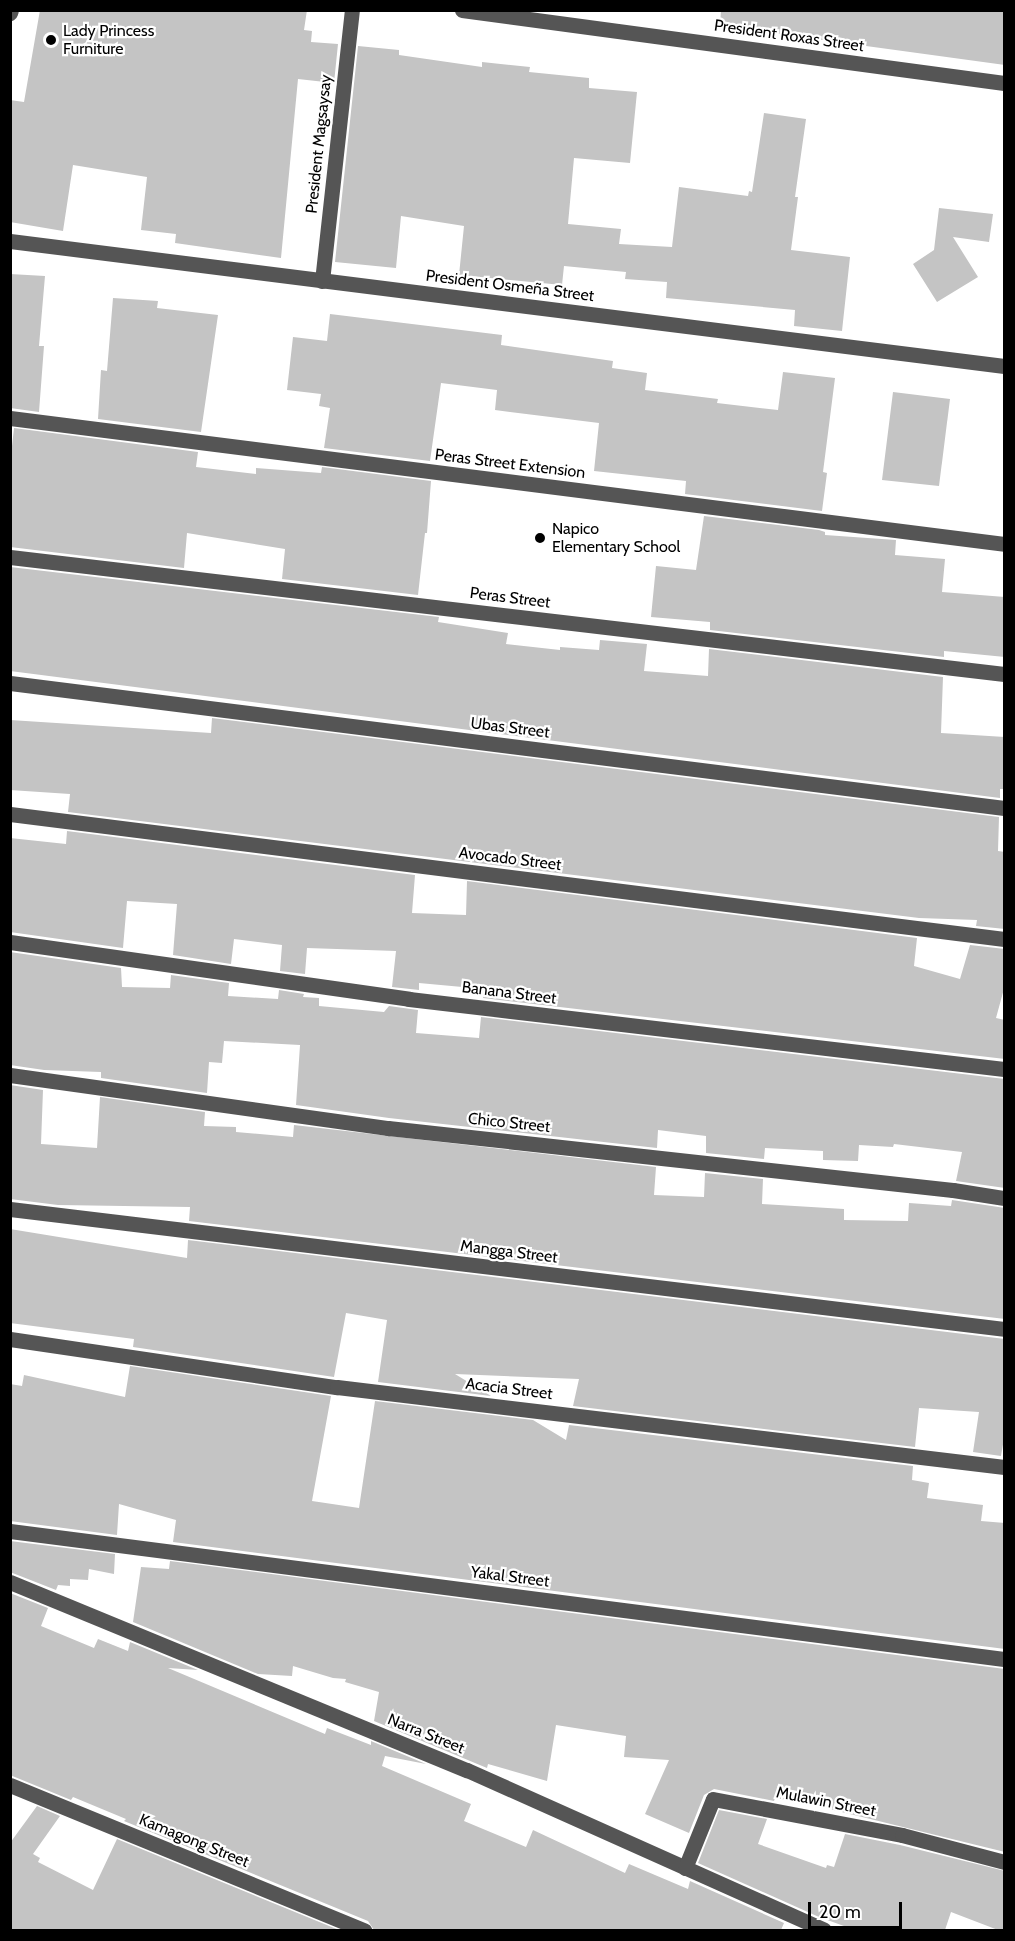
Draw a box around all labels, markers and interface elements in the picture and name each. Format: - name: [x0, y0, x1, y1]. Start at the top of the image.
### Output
- street label: President Roxas Street: [713, 16, 865, 56]
- place label: Lady Princess Furniture: [63, 21, 154, 59]
- marker: Lady Princess Furniture: [44, 33, 58, 47]
- street label: President Magsaysay: [302, 74, 336, 214]
- street label: President Osmeña Street: [425, 266, 595, 306]
- street label: Peras Street Extension: [434, 445, 586, 483]
- place label: Napico Elementary School: [552, 519, 680, 557]
- marker: Napico Elementary School: [533, 531, 547, 545]
- street label: Peras Street: [469, 584, 551, 612]
- street label: Ubas Street: [469, 714, 551, 742]
- street label: Avocado Street: [458, 843, 562, 875]
- street label: Banana Street: [461, 978, 557, 1008]
- street label: Chico Street: [467, 1109, 551, 1137]
- street label: Mangga Street: [459, 1237, 559, 1267]
- street label: Acacia Street: [464, 1374, 554, 1404]
- street label: Yakal Street: [470, 1563, 550, 1591]
- street label: Narra Street: [385, 1710, 467, 1758]
- street label: Mulawin Street: [775, 1783, 877, 1821]
- street label: Kamagong Street: [136, 1810, 252, 1872]
- scale bar: [811, 1890, 906, 1928]
- text: 20 m: [819, 1901, 861, 1923]

